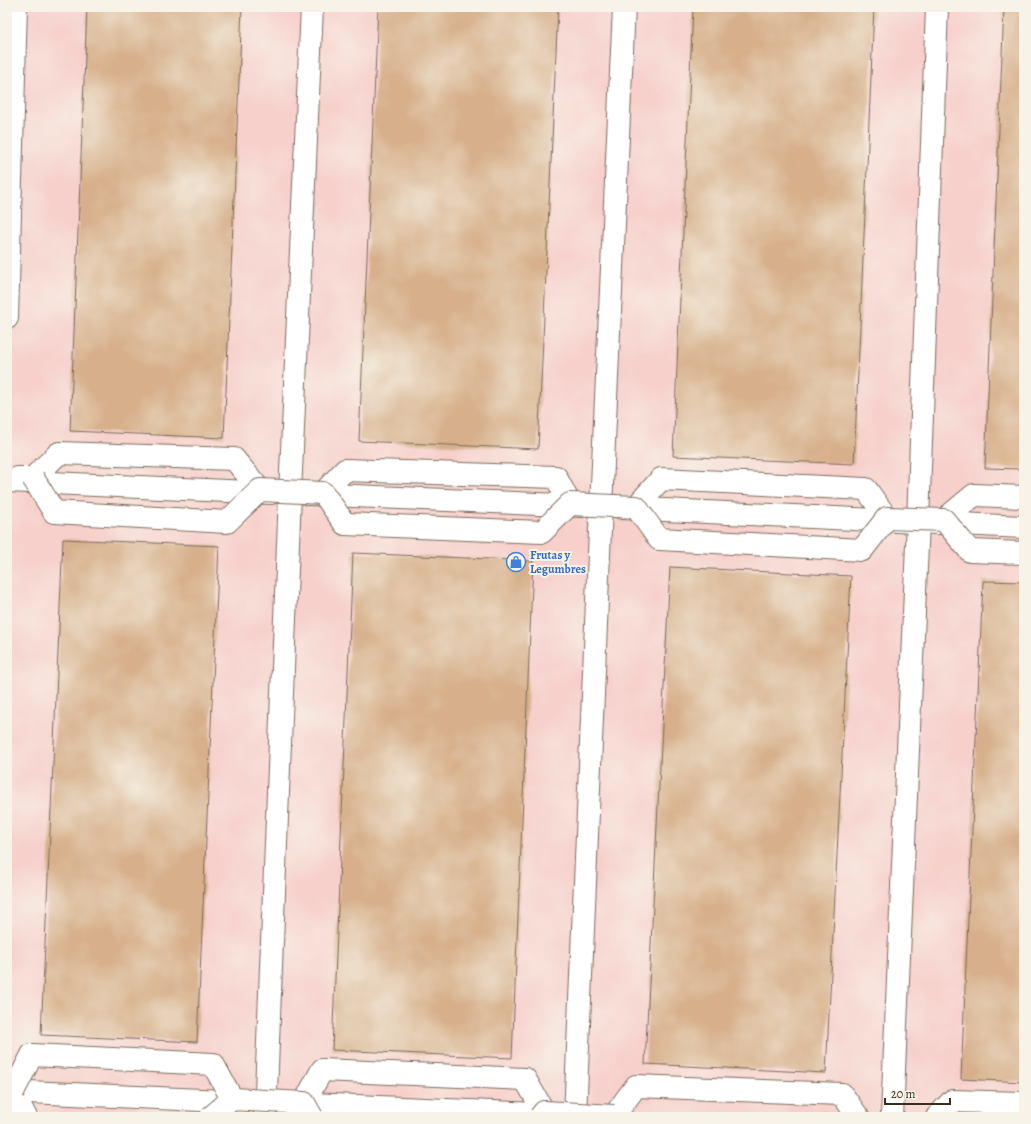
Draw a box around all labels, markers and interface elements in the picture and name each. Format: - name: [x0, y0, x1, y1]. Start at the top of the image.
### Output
- place label: Frutas y Legumbres: [530, 547, 586, 577]
- shop icon: Frutas y Legumbres: [505, 551, 527, 573]
- scale bar: [885, 1080, 950, 1106]
- text: 20 m: [891, 1086, 915, 1102]

